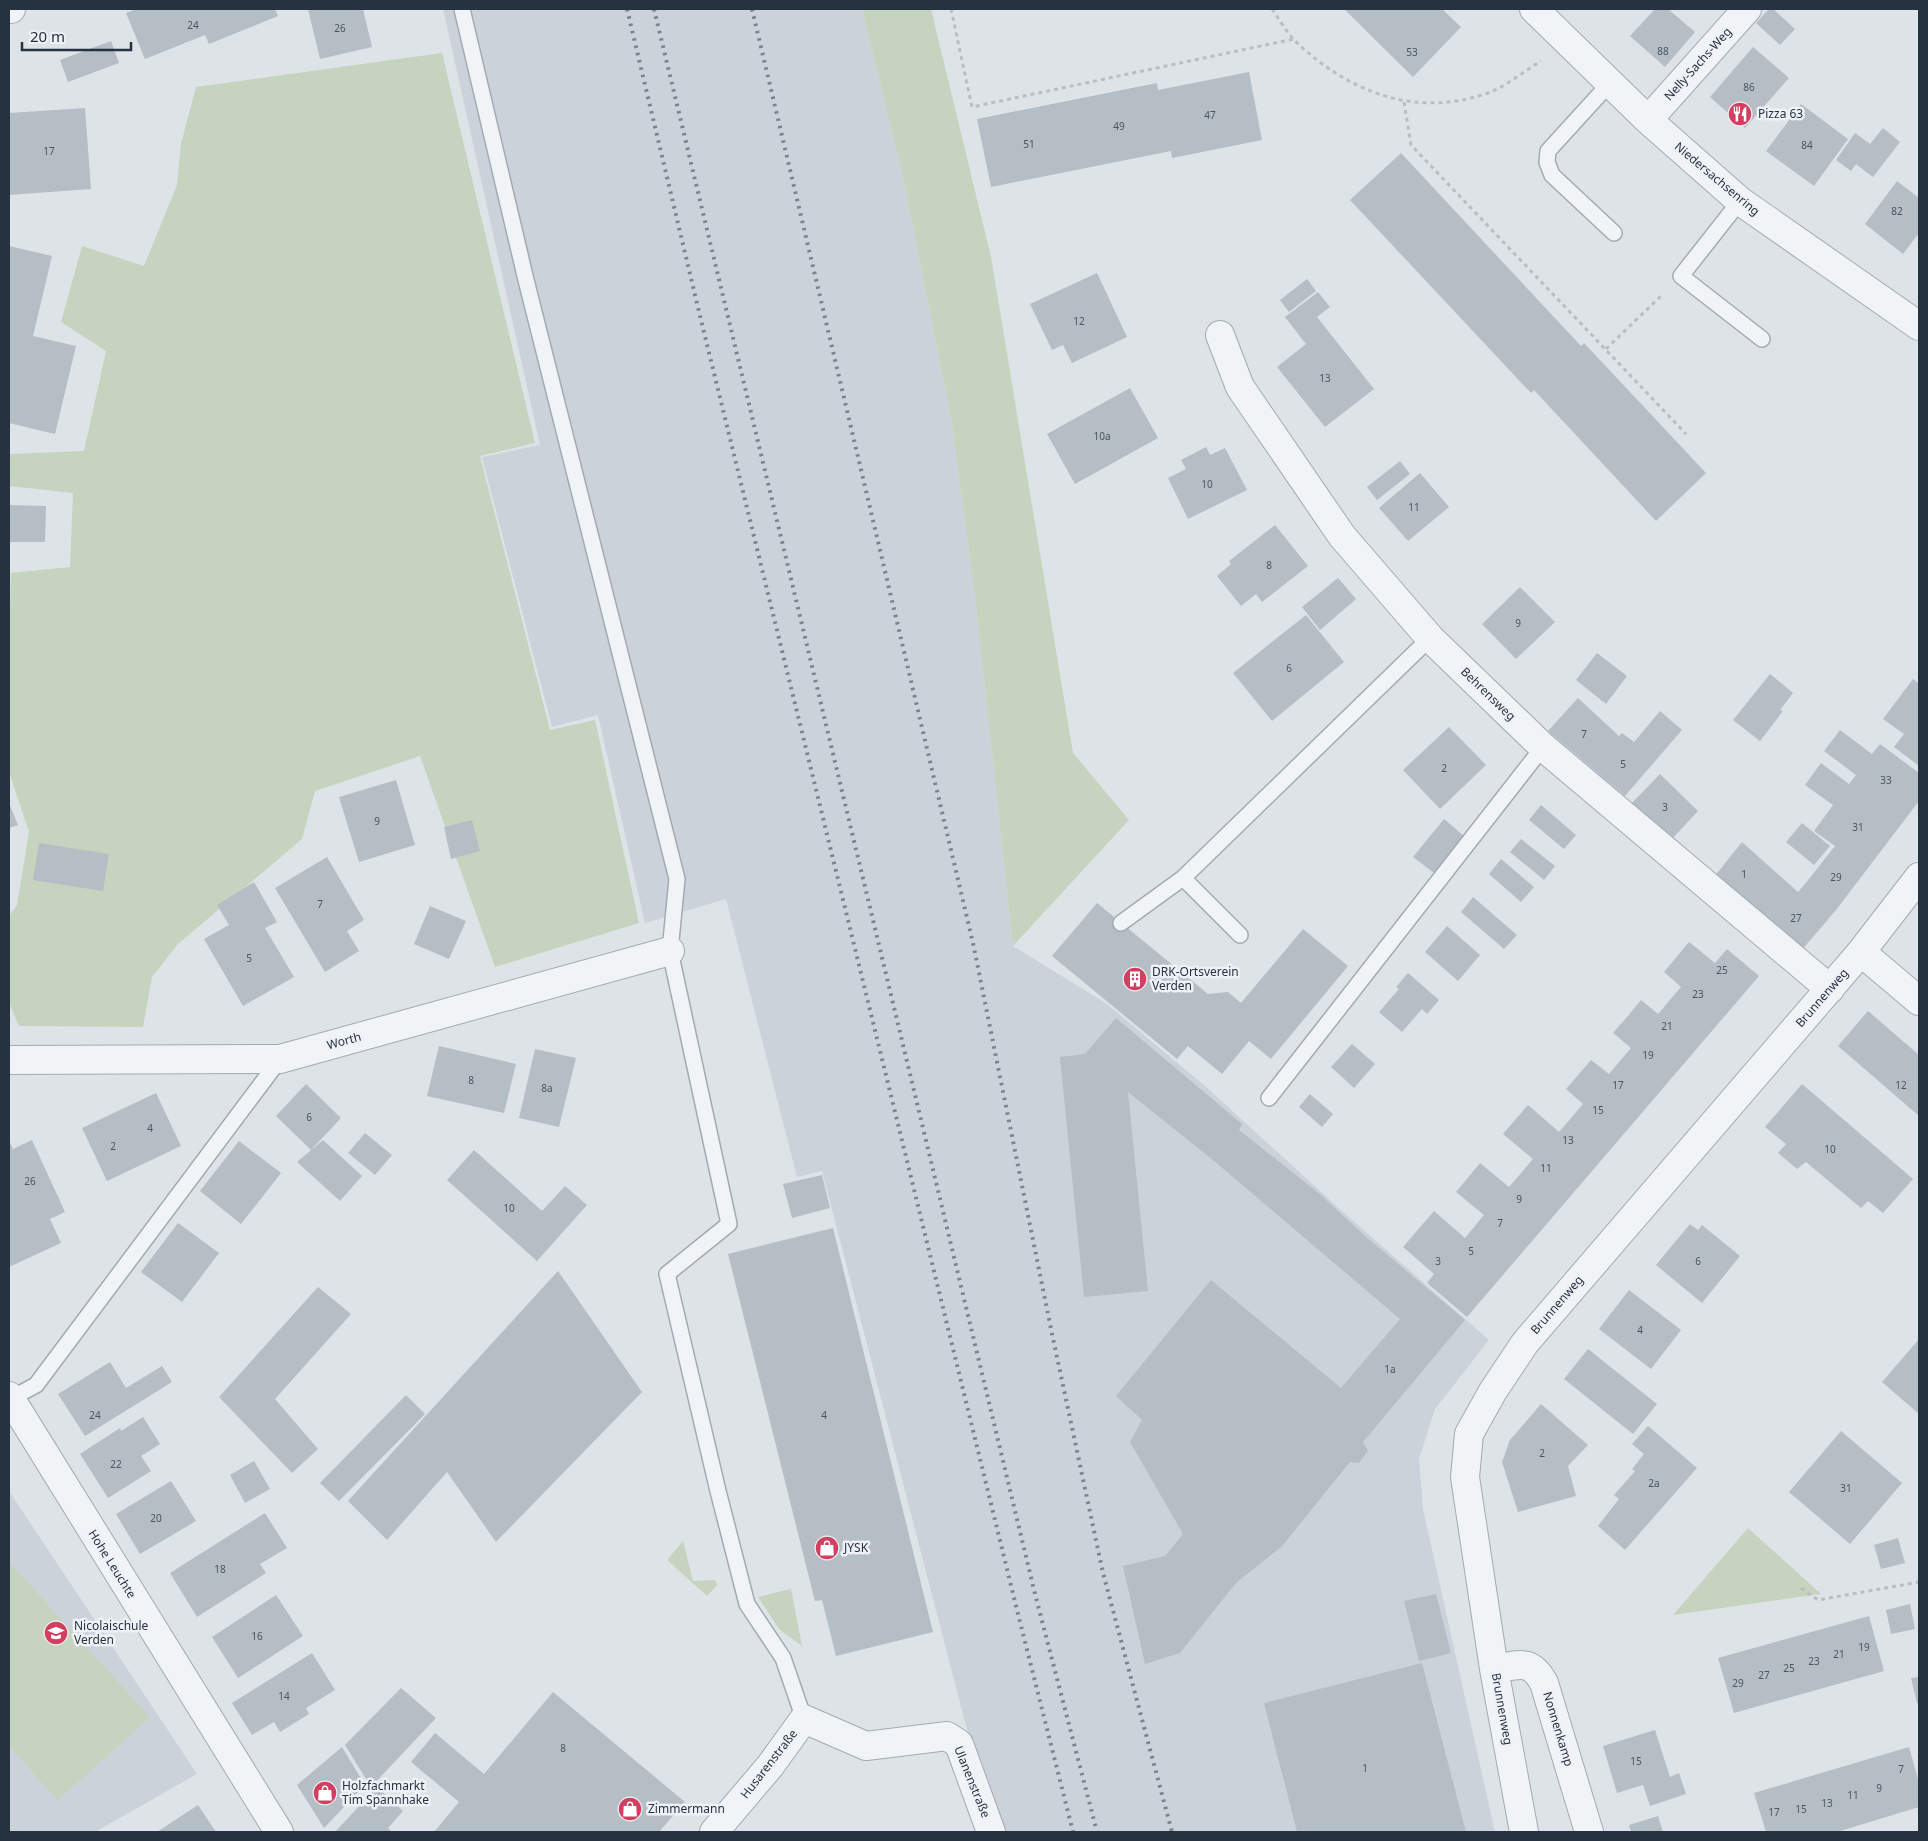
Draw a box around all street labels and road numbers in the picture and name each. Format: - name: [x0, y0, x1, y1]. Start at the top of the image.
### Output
- street label: Nelly-Sachs-Weg: [1660, 23, 1735, 104]
- street label: Niedersachsenring: [1671, 138, 1764, 219]
- street label: Behrensweg: [1457, 663, 1520, 724]
- street label: Brunnenweg: [1791, 965, 1852, 1031]
- street label: Worth: [325, 1028, 363, 1053]
- street label: Brunnenweg: [1526, 1272, 1587, 1338]
- street label: Hohe Leuchte: [84, 1526, 140, 1602]
- street label: Brunnenweg: [1488, 1672, 1517, 1746]
- street label: Nonnenkamp: [1539, 1689, 1578, 1768]
- street label: Husarenstraße: [736, 1725, 801, 1802]
- street label: Ulanenstraße: [950, 1743, 995, 1820]

